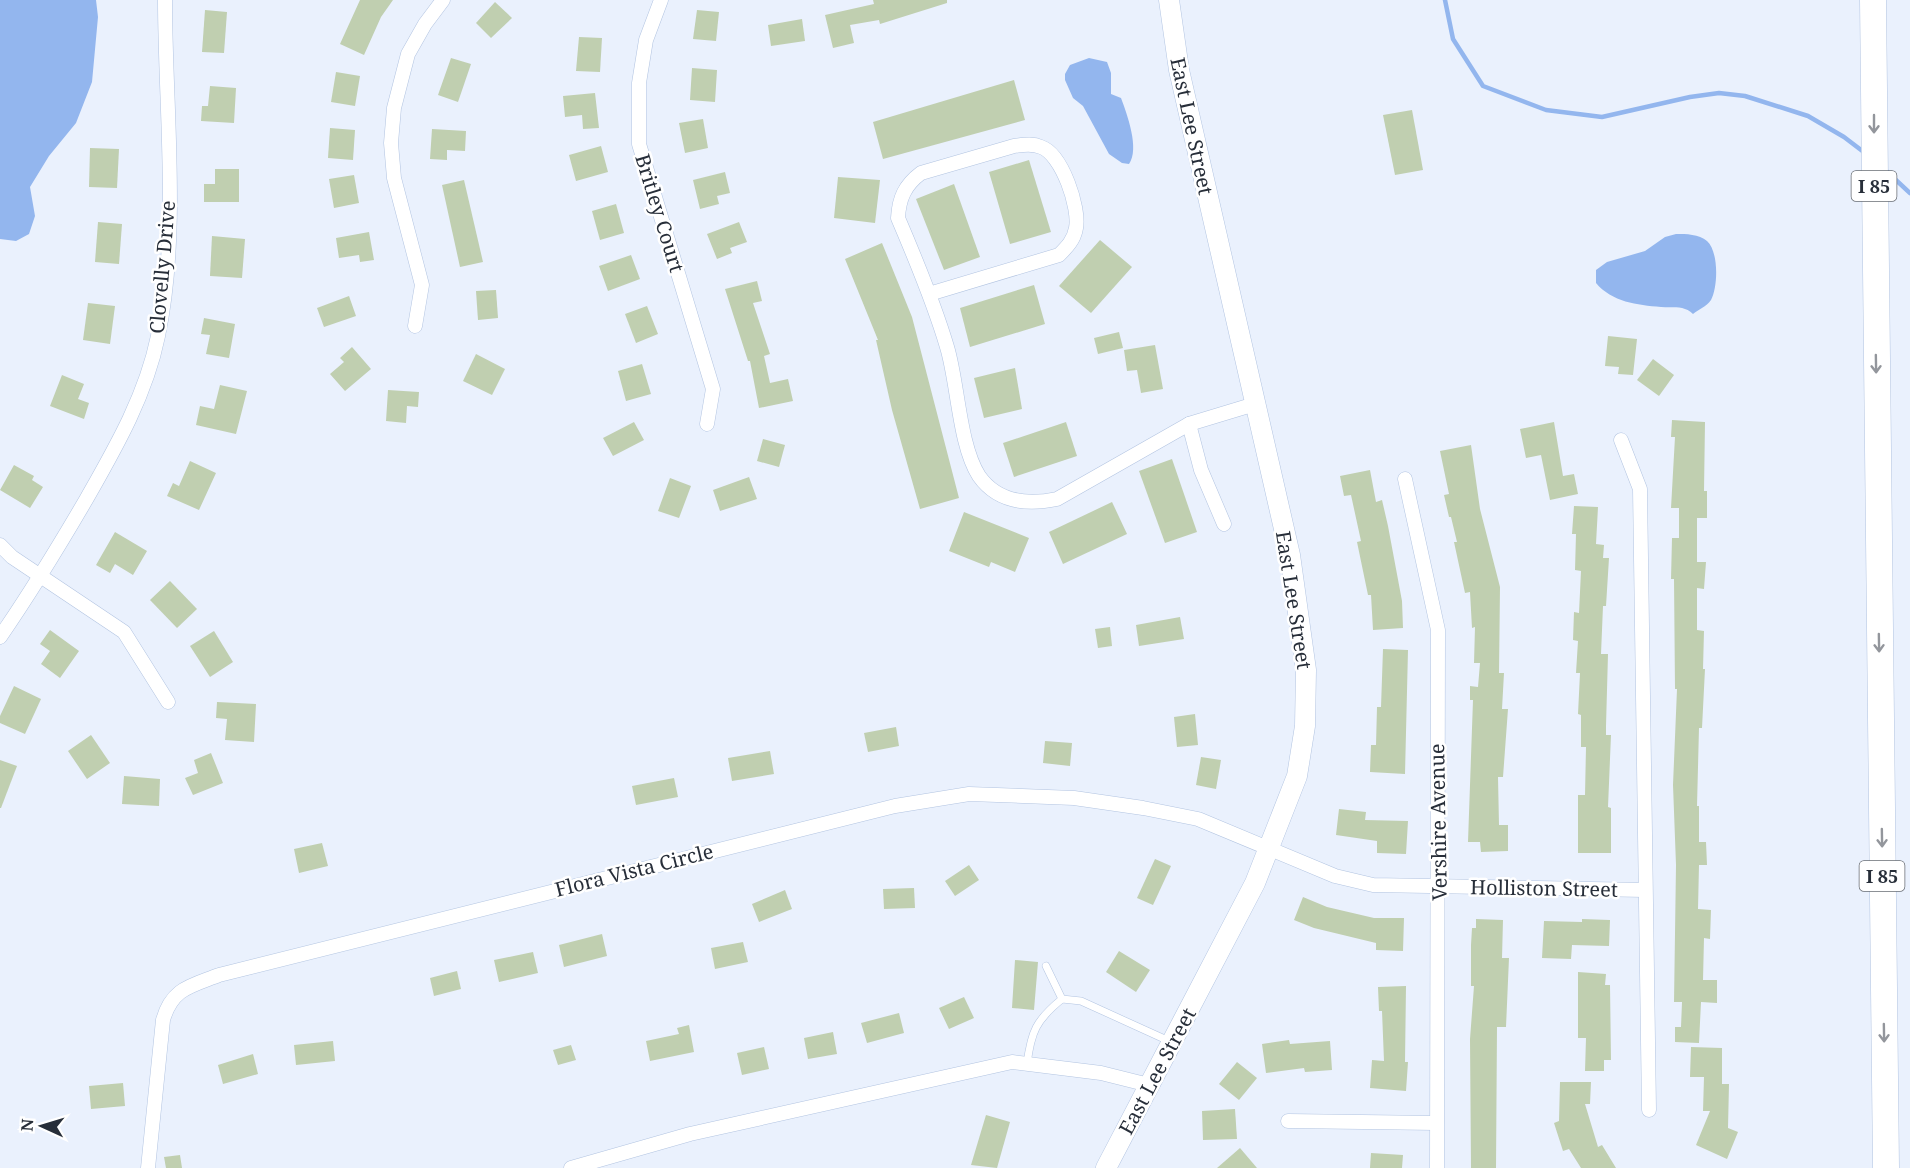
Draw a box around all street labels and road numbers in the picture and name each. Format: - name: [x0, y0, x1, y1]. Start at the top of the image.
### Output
- street label: East Lee Street: [1164, 55, 1220, 197]
- street label: Britley Court: [629, 151, 691, 275]
- road number: I 85: [1852, 171, 1896, 201]
- street label: Clovelly Drive: [143, 199, 181, 335]
- street label: East Lee Street: [1270, 529, 1318, 671]
- street label: Vershire Avenue: [1423, 743, 1453, 901]
- street label: Flora Vista Circle: [552, 837, 716, 903]
- road number: I 85: [1860, 861, 1904, 891]
- street label: Holliston Street: [1470, 873, 1618, 903]
- street label: East Lee Street: [1112, 1003, 1202, 1139]

